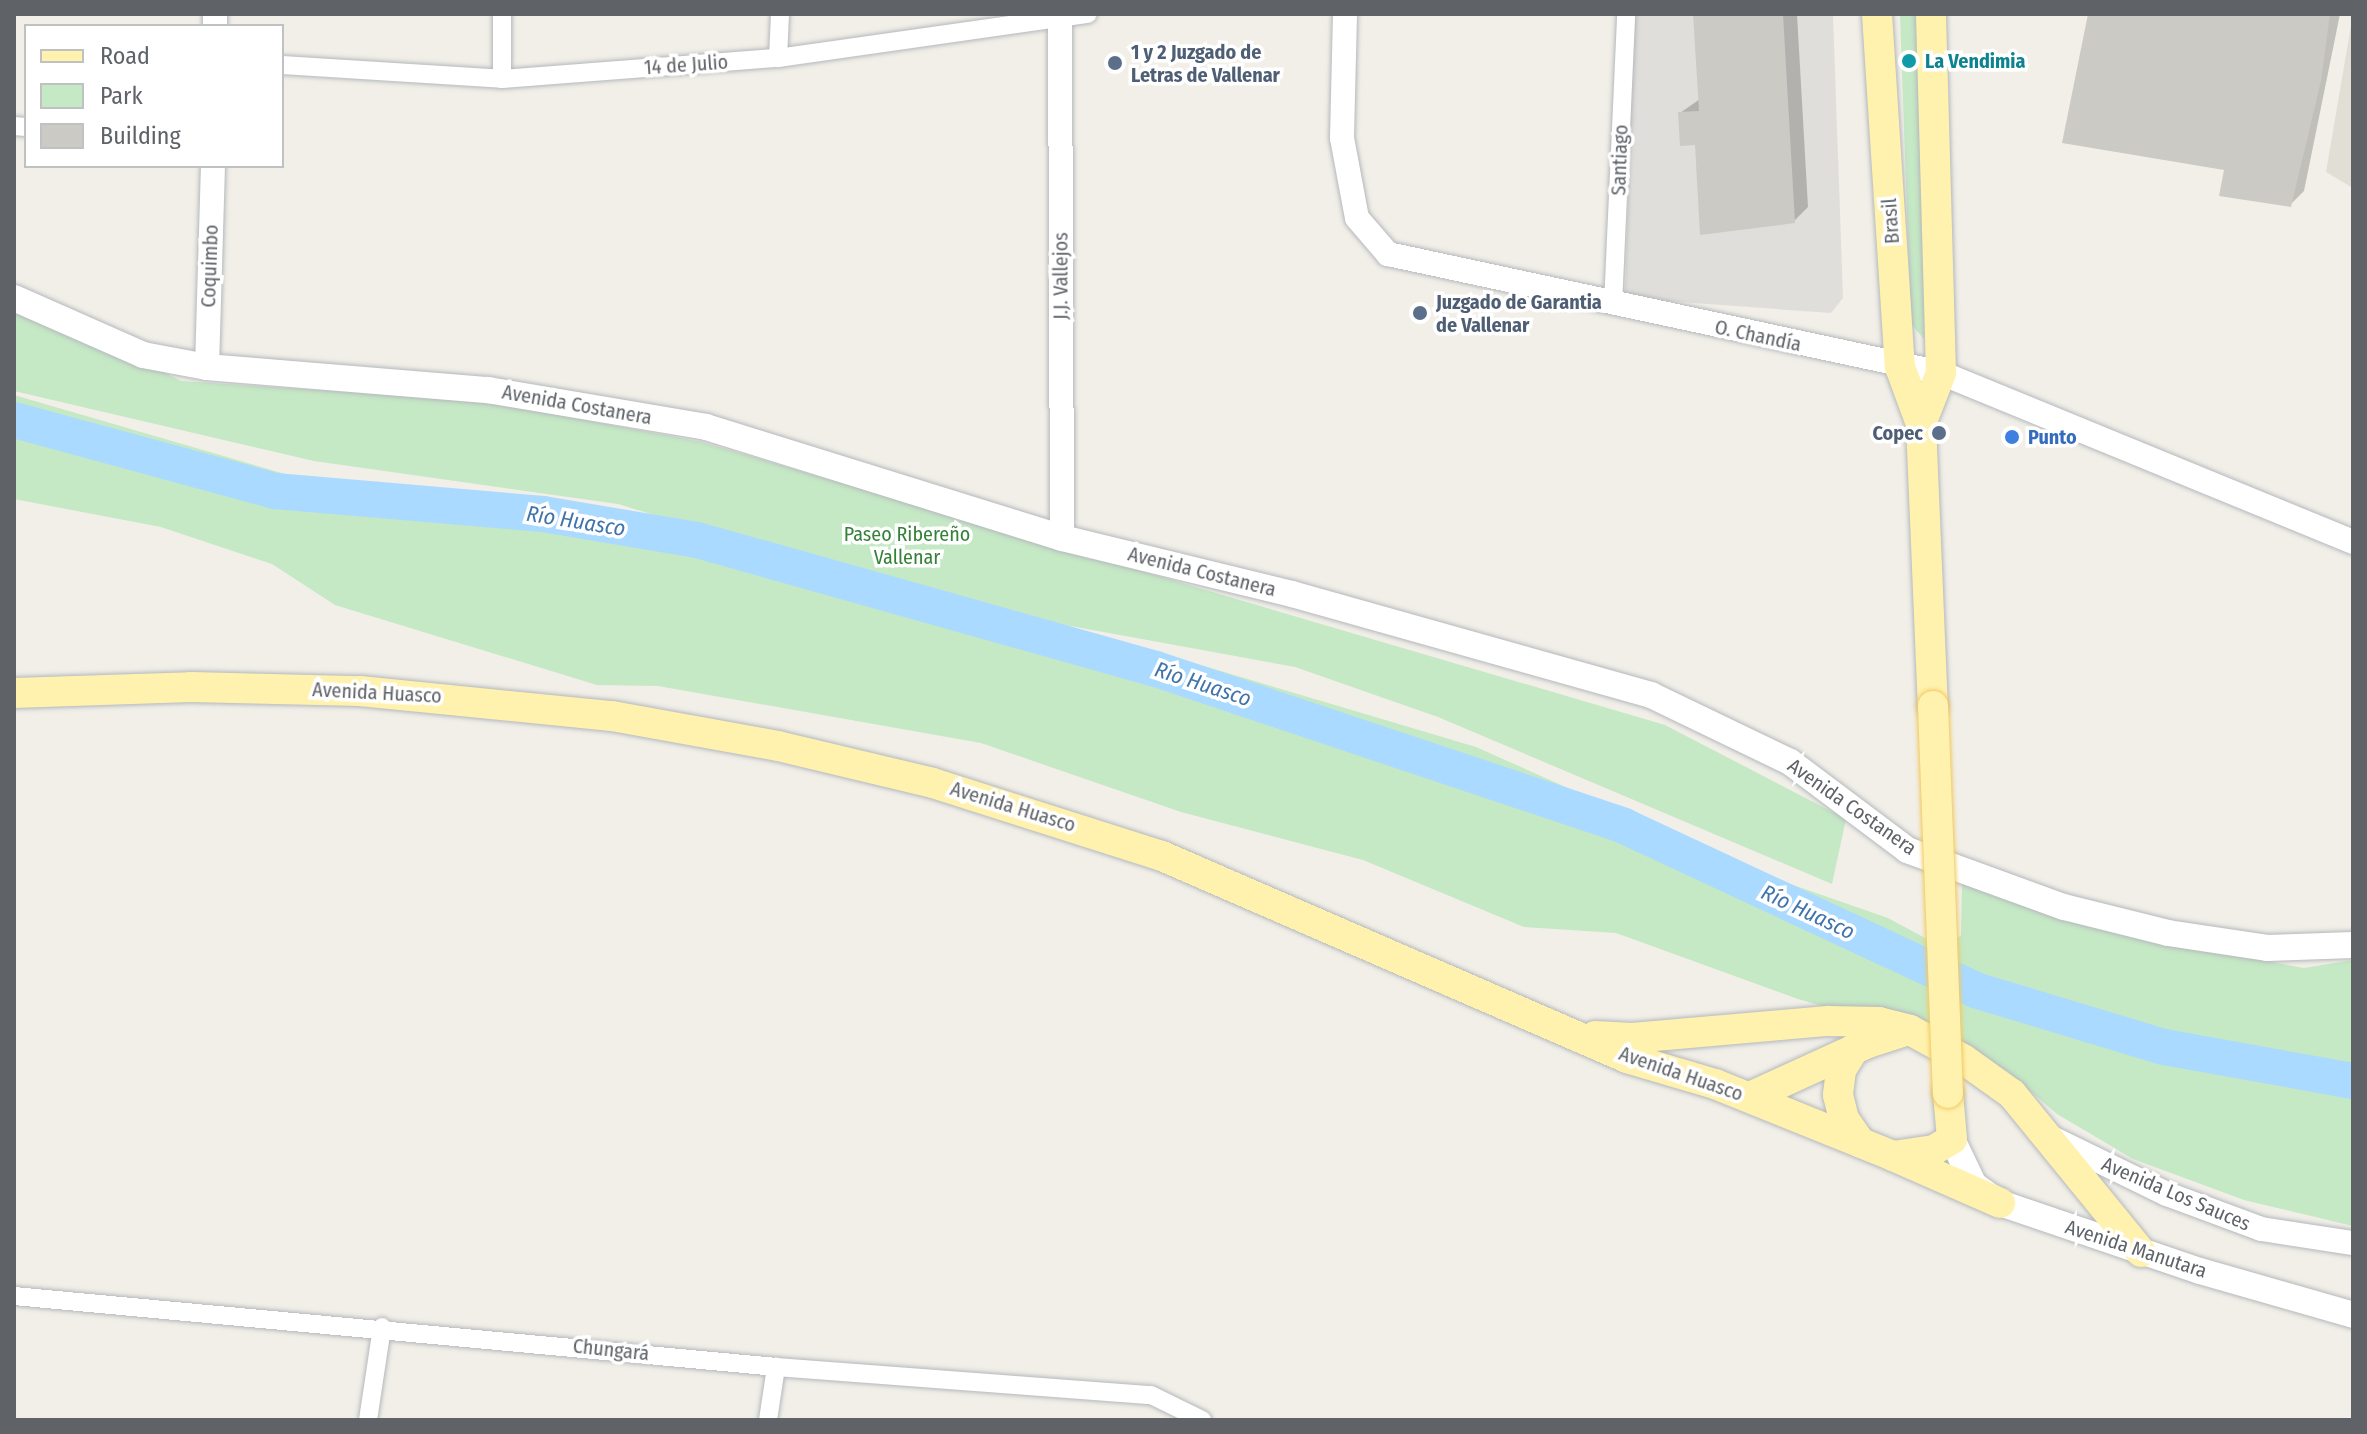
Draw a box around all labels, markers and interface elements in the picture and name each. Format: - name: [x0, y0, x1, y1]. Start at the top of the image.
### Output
- legend: [24, 24, 284, 168]
- place label: 1 y 2 Juzgado de Letras de Vallenar: [1131, 40, 1280, 87]
- text: Road: [100, 42, 150, 70]
- place label: La Vendimia: [1925, 49, 2025, 73]
- street label: 14 de Julio: [643, 50, 729, 80]
- marker: La Vendimia: [1900, 52, 1918, 70]
- marker: 1 y 2 Juzgado de Letras de Vallenar: [1106, 54, 1124, 72]
- text: Park: [100, 82, 143, 110]
- text: Building: [100, 122, 181, 150]
- street label: Santiago: [1607, 124, 1633, 196]
- street label: Brasil: [1877, 197, 1905, 245]
- street label: Coquimbo: [197, 224, 223, 308]
- street label: J.J. Vallejos: [1049, 232, 1073, 320]
- place label: Juzgado de Garantia de Vallenar: [1436, 290, 1602, 337]
- marker: Juzgado de Garantia de Vallenar: [1411, 304, 1429, 322]
- street label: O. Chandía: [1713, 315, 1803, 357]
- street label: Avenida Costanera: [500, 380, 654, 430]
- place label: Copec: [1873, 421, 1923, 445]
- marker: Copec: [1930, 424, 1948, 442]
- place label: Punto: [2028, 425, 2077, 449]
- marker: Punto: [2003, 428, 2021, 446]
- water label: Río Huasco: [525, 500, 627, 542]
- park label: Paseo Ribereño Vallenar: [844, 523, 970, 570]
- street label: Avenida Costanera: [1126, 542, 1278, 602]
- water label: Río Huasco: [1151, 656, 1255, 712]
- street label: Avenida Huasco: [312, 678, 442, 708]
- street label: Avenida Costanera: [1783, 754, 1921, 860]
- street label: Avenida Huasco: [948, 777, 1078, 837]
- water label: Río Huasco: [1757, 879, 1859, 945]
- street label: Avenida Huasco: [1616, 1042, 1746, 1106]
- street label: Avenida Los Sauces: [2098, 1152, 2254, 1236]
- street label: Avenida Manutara: [2062, 1215, 2210, 1283]
- street label: Chungará: [572, 1334, 650, 1366]

